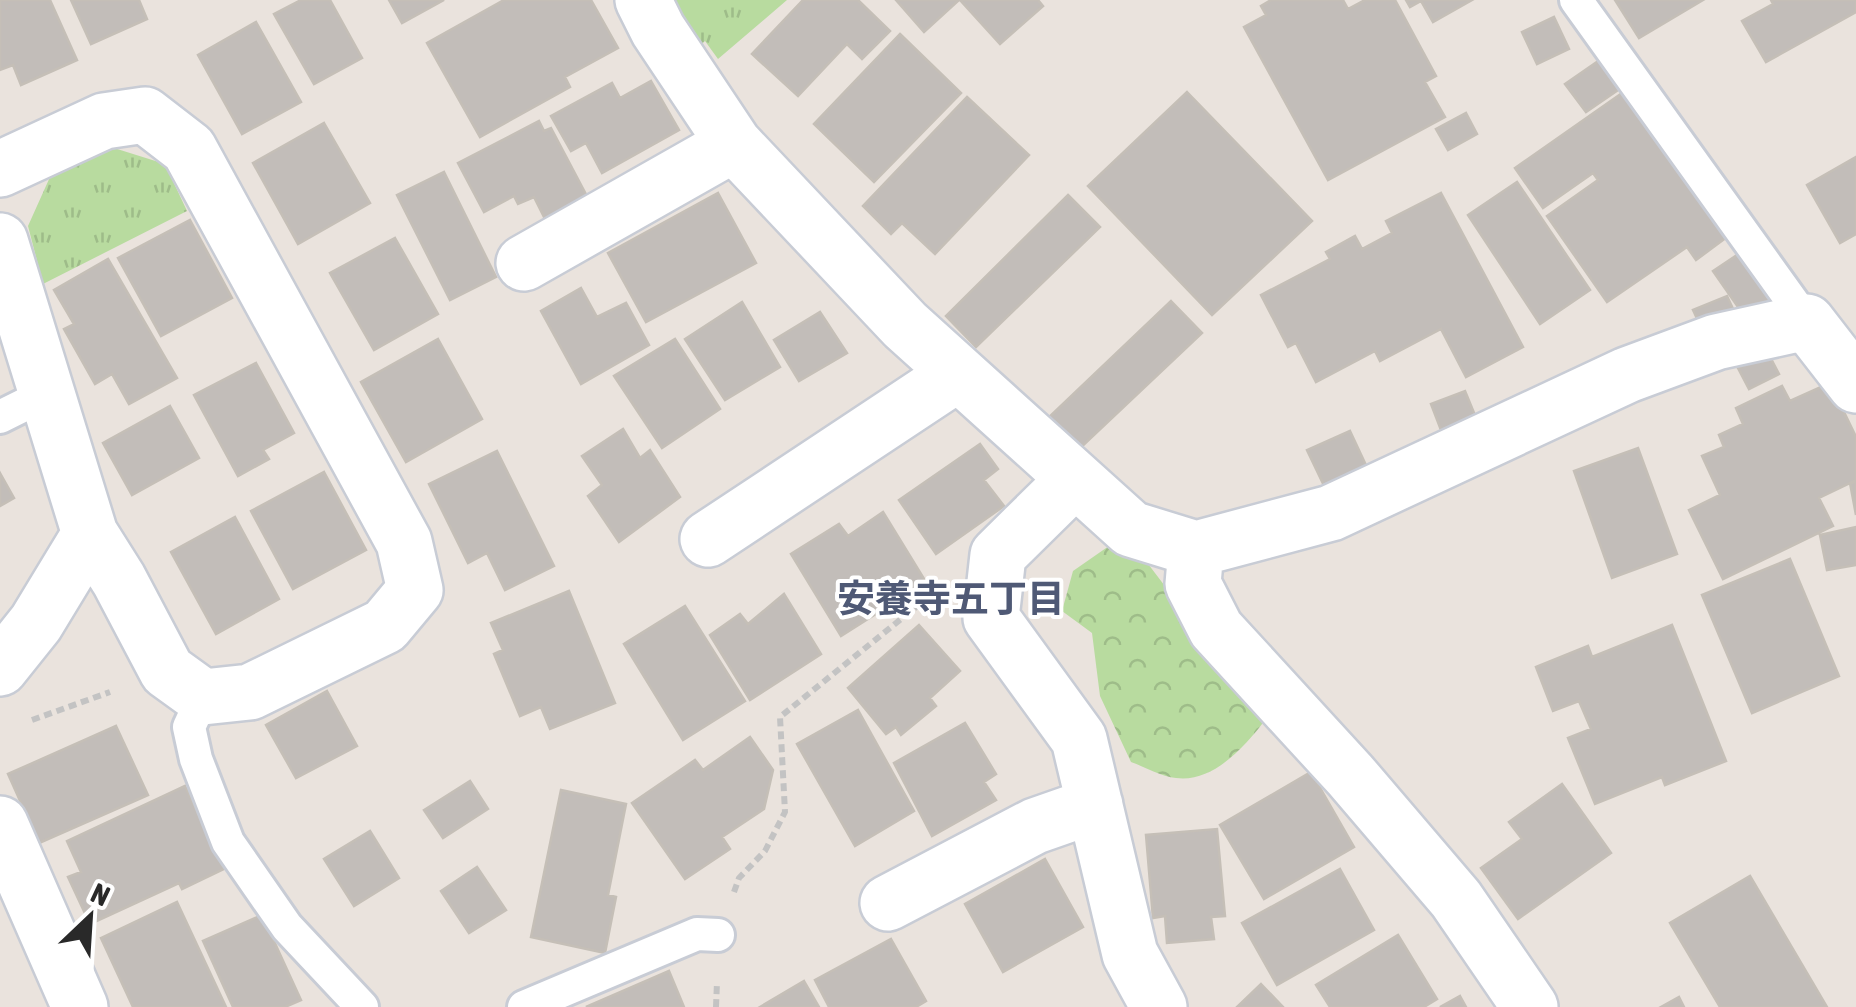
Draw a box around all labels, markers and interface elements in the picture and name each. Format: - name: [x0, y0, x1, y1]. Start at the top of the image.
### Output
- district label: 安養寺五丁目: [837, 577, 1065, 620]
- north arrow: [40, 867, 140, 967]
- text: N: [86, 876, 115, 912]

